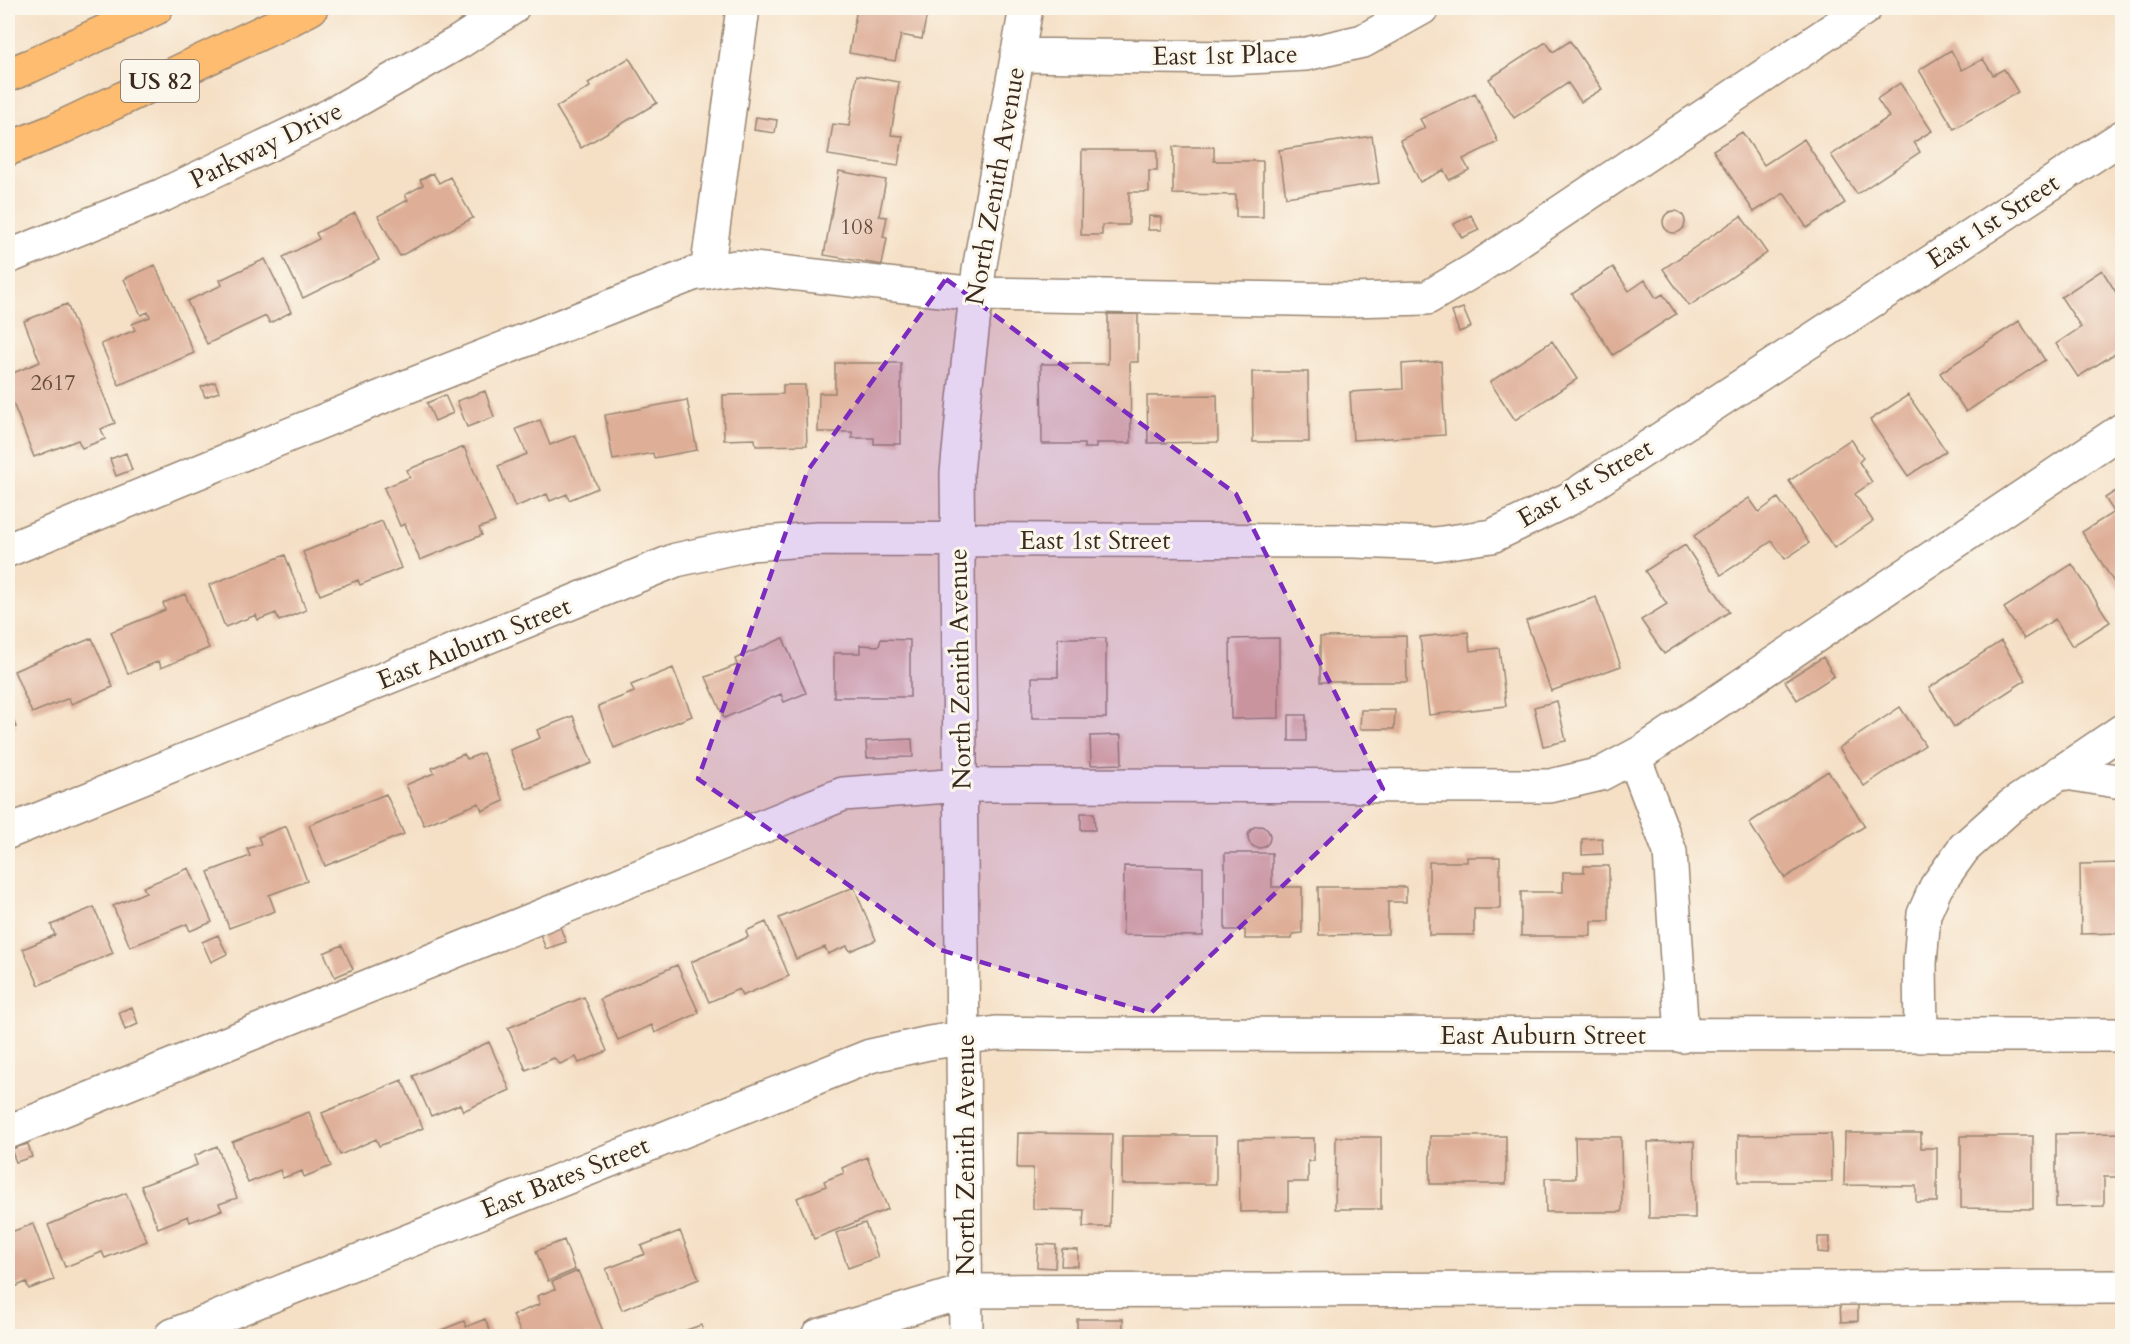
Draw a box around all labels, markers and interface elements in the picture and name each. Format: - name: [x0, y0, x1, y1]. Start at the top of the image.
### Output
- street label: East 1st Place: [1152, 36, 1298, 74]
- road number: US 82: [121, 60, 199, 102]
- street label: North Zenith Avenue: [957, 64, 1033, 308]
- street label: Parkway Drive: [184, 93, 348, 197]
- street label: East 1st Street: [1920, 165, 2066, 277]
- house number: 108: [840, 212, 874, 242]
- house number: 2617: [30, 368, 76, 398]
- street label: East 1st Street: [1511, 430, 1659, 536]
- street label: East 1st Street: [1020, 523, 1170, 558]
- street label: North Zenith Avenue: [940, 548, 980, 790]
- street label: East Auburn Street: [372, 588, 576, 698]
- street label: East Auburn Street: [1440, 1018, 1646, 1053]
- street label: North Zenith Avenue: [948, 1034, 983, 1276]
- street label: East Bates Street: [476, 1127, 654, 1227]

